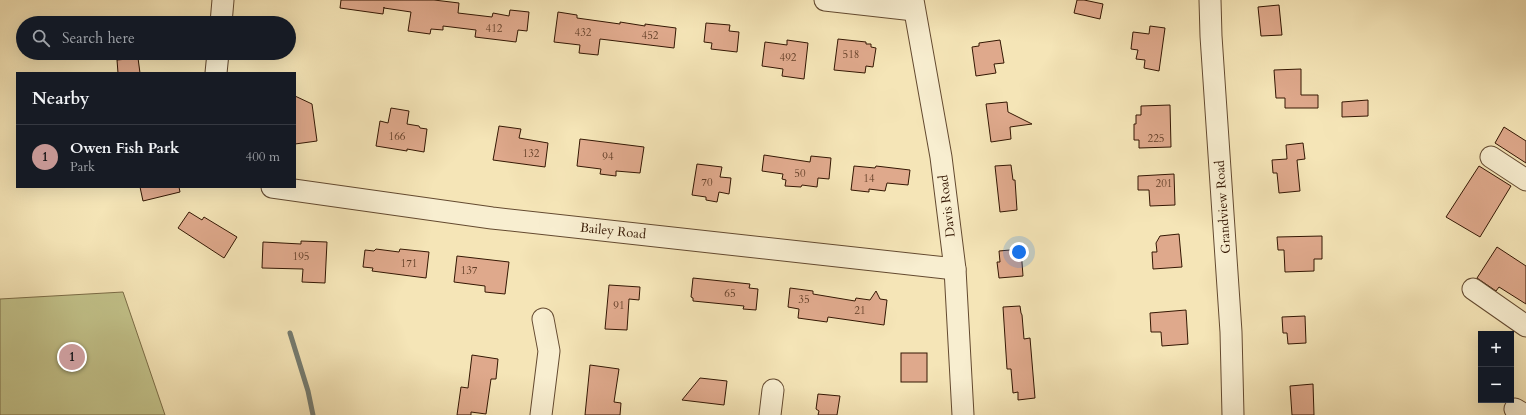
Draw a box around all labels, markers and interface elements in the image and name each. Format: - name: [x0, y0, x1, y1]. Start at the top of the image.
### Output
- search box: [16, 16, 296, 60]
- house number: 412: [486, 21, 503, 36]
- house number: 432: [575, 25, 592, 40]
- icon: search: [30, 27, 52, 49]
- text: Search here: [62, 28, 135, 48]
- house number: 452: [642, 28, 659, 43]
- house number: 518: [843, 47, 859, 62]
- house number: 492: [780, 50, 797, 65]
- text: Nearby: [32, 87, 89, 110]
- house number: 166: [389, 129, 406, 144]
- house number: 225: [1148, 131, 1164, 146]
- text: Owen Fish Park: [70, 138, 179, 158]
- house number: 132: [523, 146, 540, 161]
- text: 1: [42, 148, 48, 166]
- text: 400 m: [246, 148, 280, 166]
- house number: 94: [602, 149, 614, 164]
- text: Park: [70, 158, 95, 176]
- street label: Grandview Road: [1211, 160, 1235, 254]
- house number: 50: [794, 166, 806, 181]
- house number: 14: [863, 171, 875, 186]
- street label: Davis Road: [934, 174, 960, 238]
- house number: 70: [701, 175, 713, 190]
- house number: 201: [1156, 176, 1172, 191]
- street label: Bailey Road: [579, 219, 647, 243]
- your location: [1009, 242, 1029, 262]
- house number: 195: [293, 249, 309, 264]
- house number: 171: [401, 256, 417, 271]
- house number: 137: [461, 263, 478, 278]
- house number: 65: [724, 286, 736, 301]
- house number: 35: [798, 292, 810, 307]
- house number: 91: [613, 298, 625, 313]
- house number: 21: [854, 303, 866, 318]
- map controls: [1478, 331, 1514, 403]
- button: +: [1478, 331, 1514, 367]
- pin: 1: [59, 342, 85, 372]
- button: −: [1478, 367, 1514, 403]

